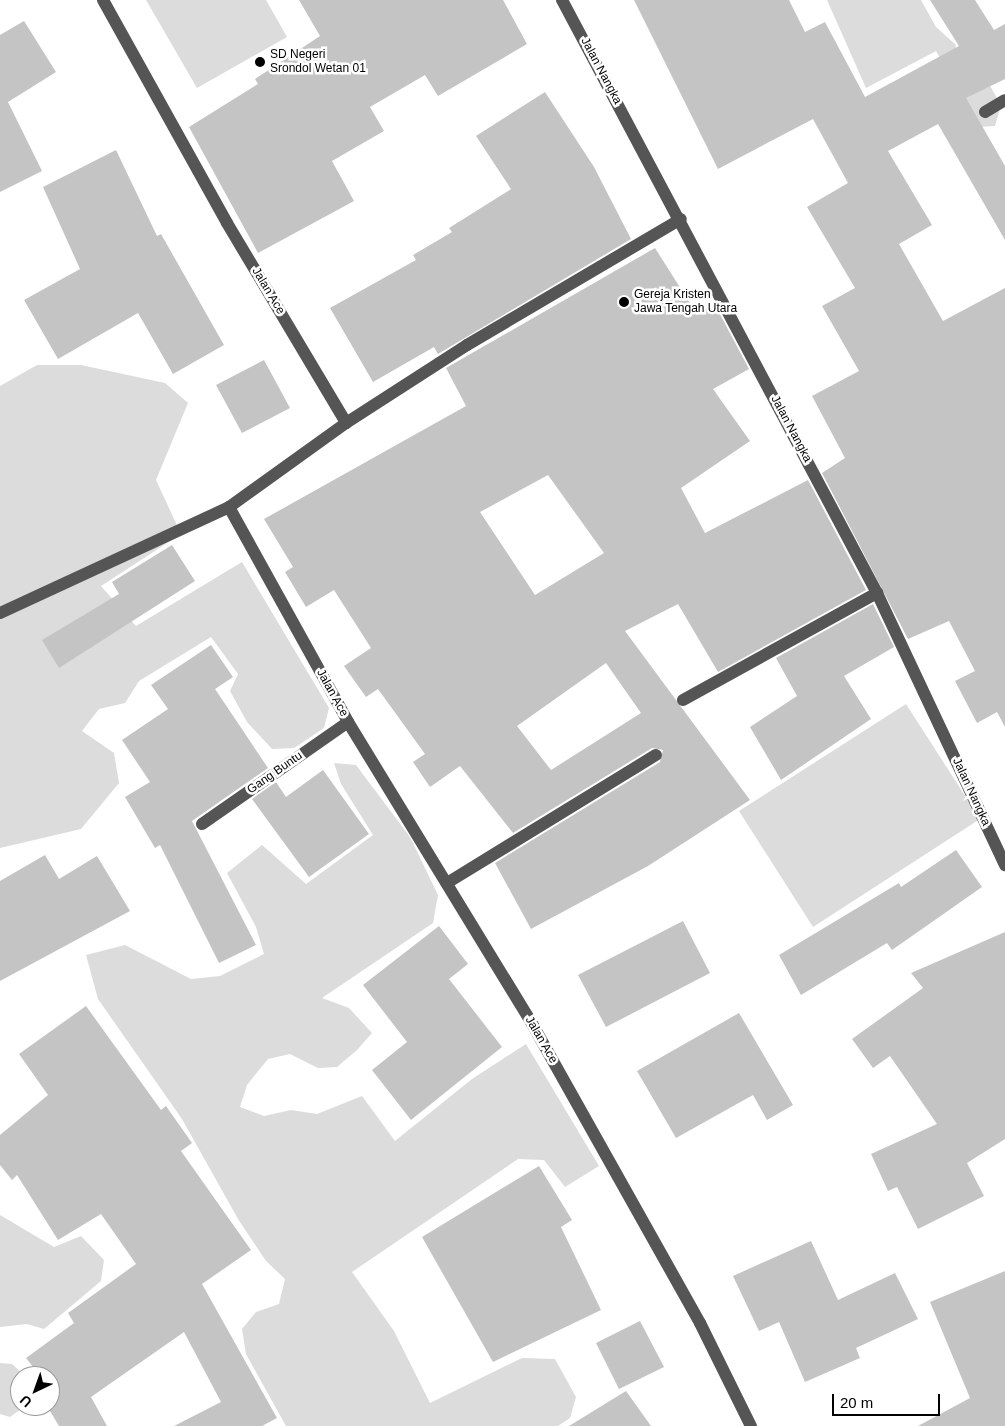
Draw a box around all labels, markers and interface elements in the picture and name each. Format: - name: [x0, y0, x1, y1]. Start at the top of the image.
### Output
- street label: Jalan Nangka: [577, 35, 625, 107]
- place label: SD Negeri Srondol Wetan 01: [270, 48, 366, 76]
- marker: SD Negeri Srondol Wetan 01: [254, 56, 266, 68]
- street label: Jalan Ace: [248, 265, 288, 317]
- place label: Gereja Kristen Jawa Tengah Utara: [634, 288, 737, 316]
- marker: Gereja Kristen Jawa Tengah Utara: [618, 296, 630, 308]
- street label: Jalan Nangka: [767, 393, 815, 465]
- street label: Jalan Ace: [313, 666, 351, 720]
- street label: Gang Buntu: [245, 749, 305, 797]
- street label: Jalan Nangka: [949, 756, 993, 828]
- street label: Jalan Ace: [522, 1014, 560, 1066]
- north arrow: [10, 1366, 60, 1416]
- scale bar: [835, 1384, 942, 1416]
- text: U: [17, 1392, 35, 1411]
- text: 20 m: [840, 1394, 873, 1411]

